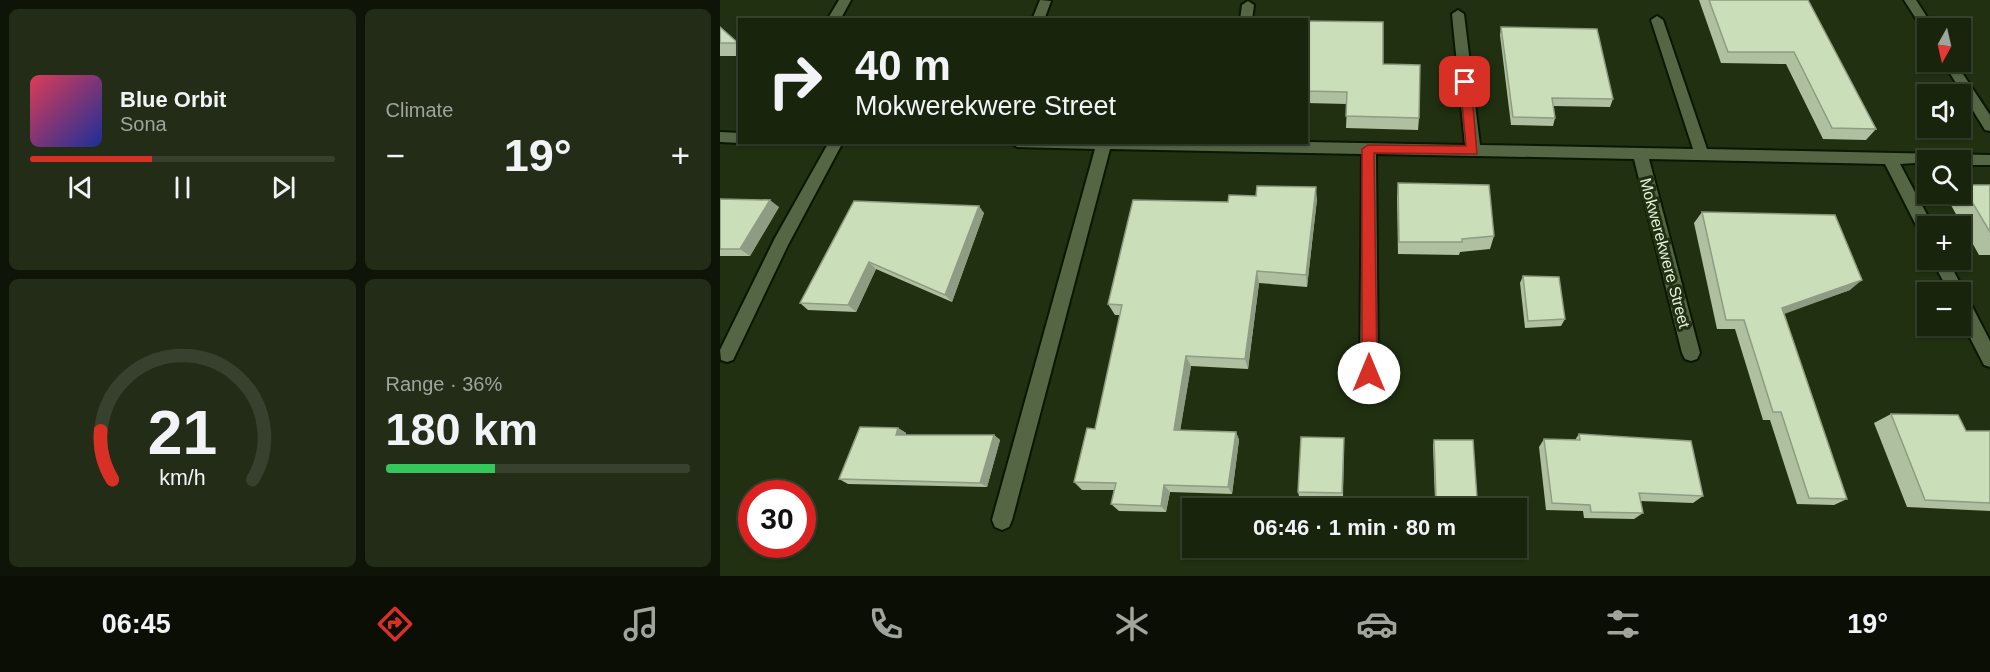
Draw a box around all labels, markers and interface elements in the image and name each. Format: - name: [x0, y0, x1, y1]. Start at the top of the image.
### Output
- north arrow: [1917, 18, 1971, 72]
- map controls: [1917, 18, 1971, 336]
- icon: right: [756, 42, 834, 120]
- text: 40 m: [855, 42, 951, 89]
- pin: [1439, 56, 1490, 107]
- icon: arrive: [1448, 65, 1481, 98]
- button: sound: [1917, 84, 1971, 138]
- text: Blue Orbit: [120, 87, 226, 112]
- text: Mokwerekwere Street: [855, 91, 1116, 121]
- text: Climate: [386, 99, 453, 121]
- text: Sona: [120, 113, 167, 135]
- text: 19°: [504, 130, 572, 181]
- text: −: [386, 137, 405, 174]
- text: +: [671, 137, 690, 174]
- button: search: [1917, 150, 1971, 204]
- icon: previous: [64, 171, 97, 204]
- icon: pause: [166, 171, 199, 204]
- icon: next: [267, 171, 300, 204]
- street label: Mokwerekwere Street: [1637, 176, 1693, 330]
- button: +: [1917, 216, 1971, 270]
- button: −: [1917, 282, 1971, 336]
- position arrow: [1337, 341, 1401, 405]
- text: Range · 36%: [386, 373, 502, 395]
- text: 21: [148, 398, 217, 467]
- text: 180 km: [386, 404, 538, 455]
- text: km/h: [159, 466, 205, 490]
- speed limit sign: 30: [738, 480, 816, 558]
- text: 06:46 · 1 min · 80 m: [1253, 515, 1456, 540]
- icon: directions: [374, 603, 416, 645]
- icon: music: [620, 603, 662, 645]
- icon: phone: [865, 603, 907, 645]
- icon: climate: [1111, 603, 1153, 645]
- icon: car: [1356, 603, 1398, 645]
- icon: filters: [1602, 603, 1644, 645]
- text: 06:45: [102, 609, 171, 639]
- text: 19°: [1847, 609, 1888, 639]

